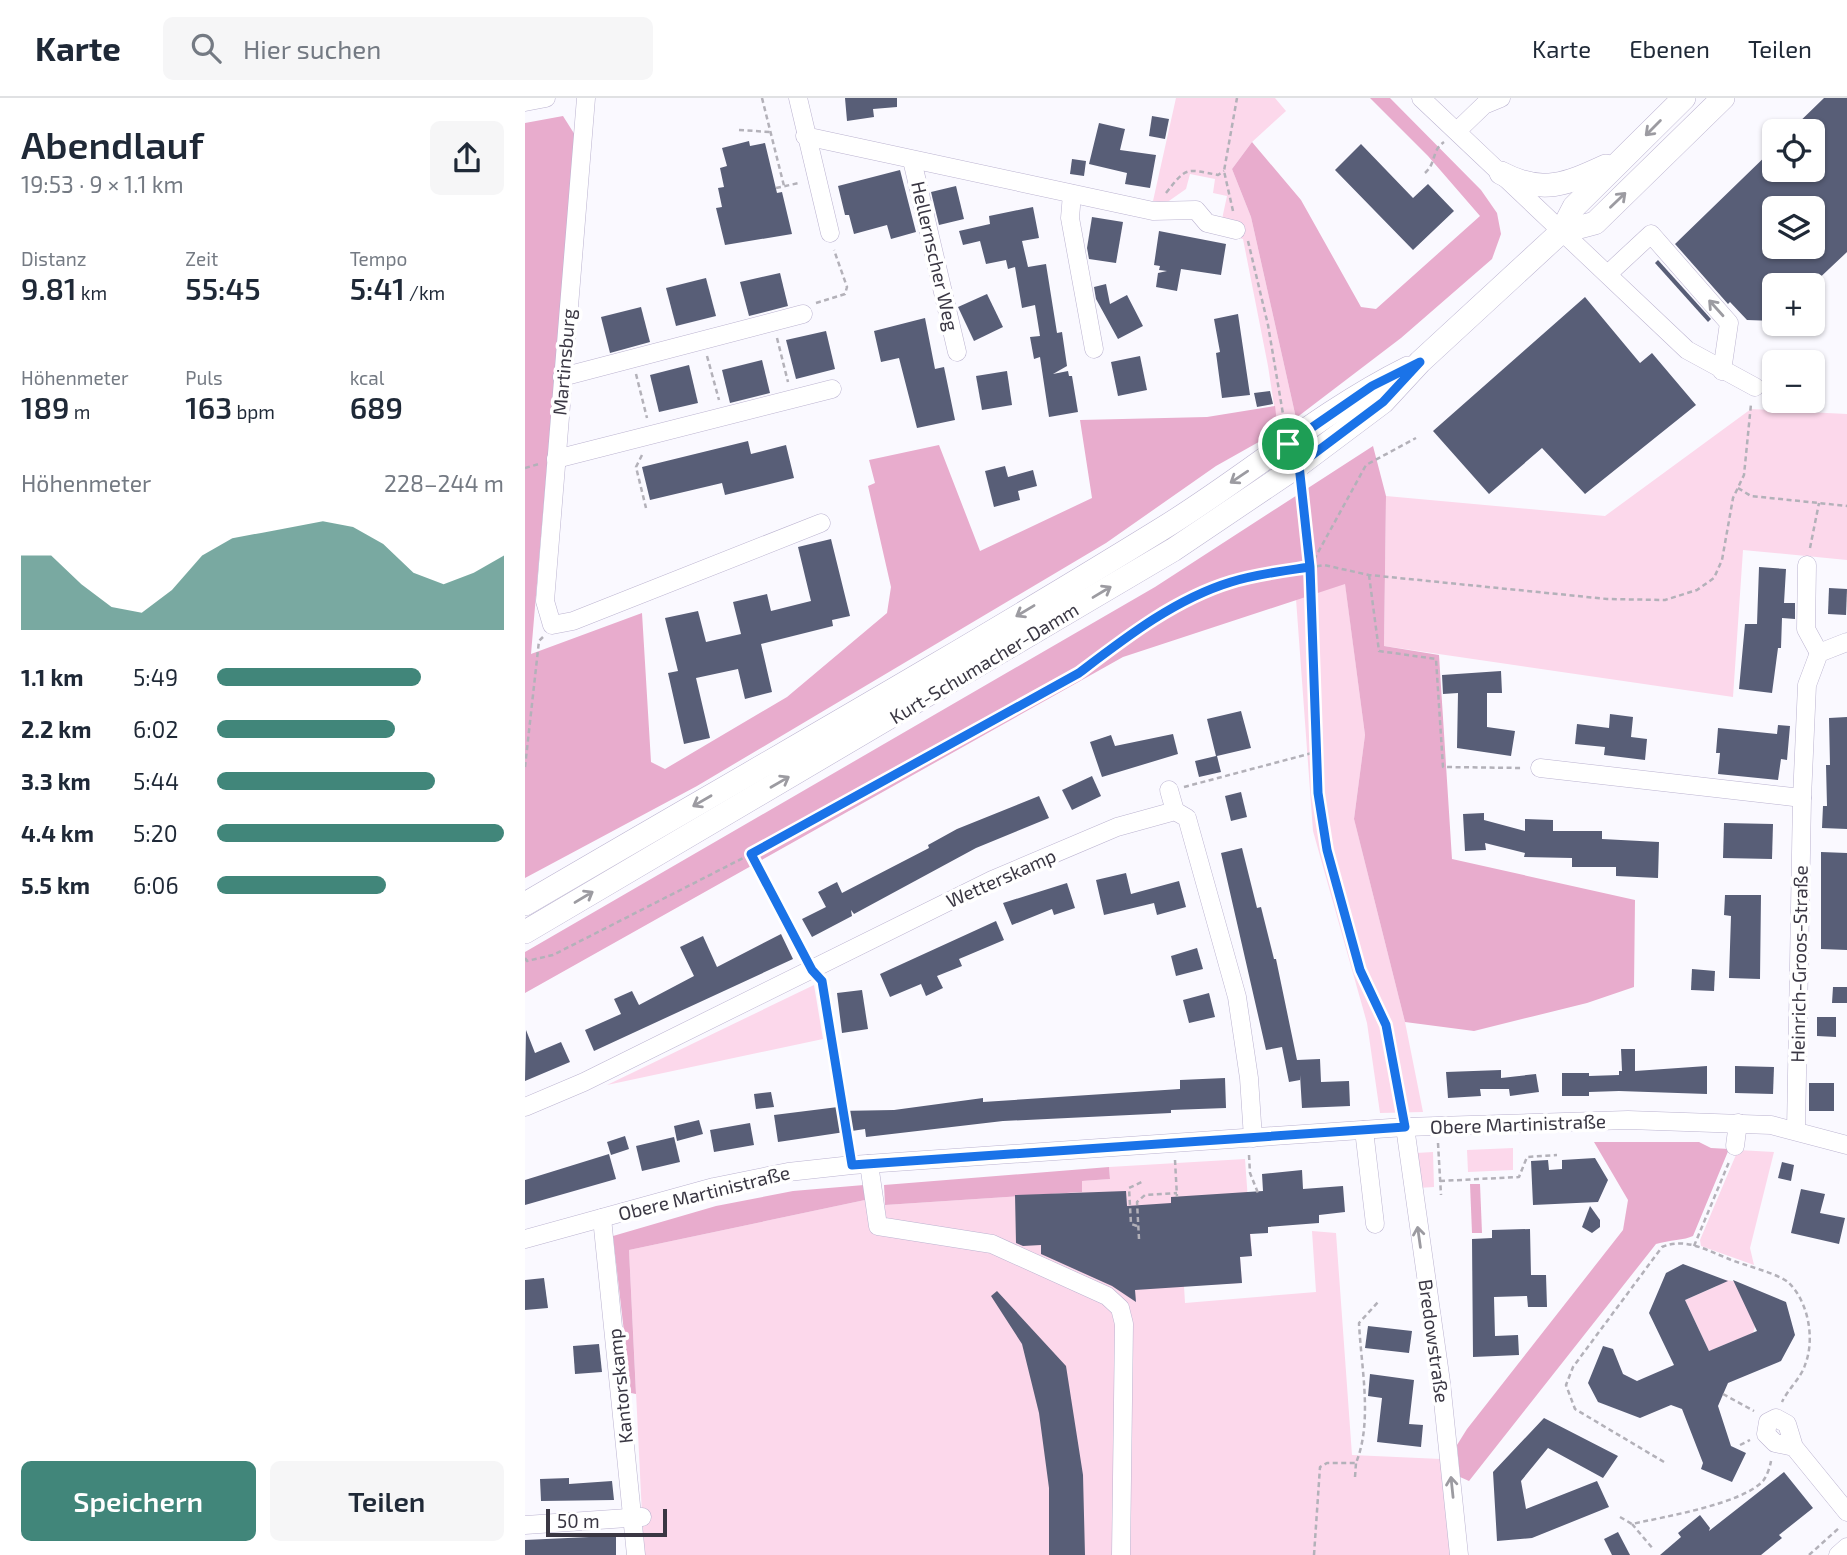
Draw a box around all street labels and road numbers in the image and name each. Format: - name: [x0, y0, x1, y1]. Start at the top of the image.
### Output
- street label: Hellernscher Weg: [907, 179, 964, 333]
- street label: Martinsburg: [547, 307, 580, 416]
- street label: Kurt-Schumacher-Damm: [885, 597, 1082, 728]
- street label: Wetterskamp: [942, 843, 1059, 912]
- street label: Heinrich-Groos-Straße: [1785, 865, 1812, 1063]
- street label: Obere Martinistraße: [1430, 1109, 1606, 1138]
- street label: Obere Martinistraße: [616, 1160, 792, 1225]
- street label: Bredowstraße: [1414, 1278, 1455, 1404]
- street label: Kantorskamp: [602, 1327, 637, 1445]

